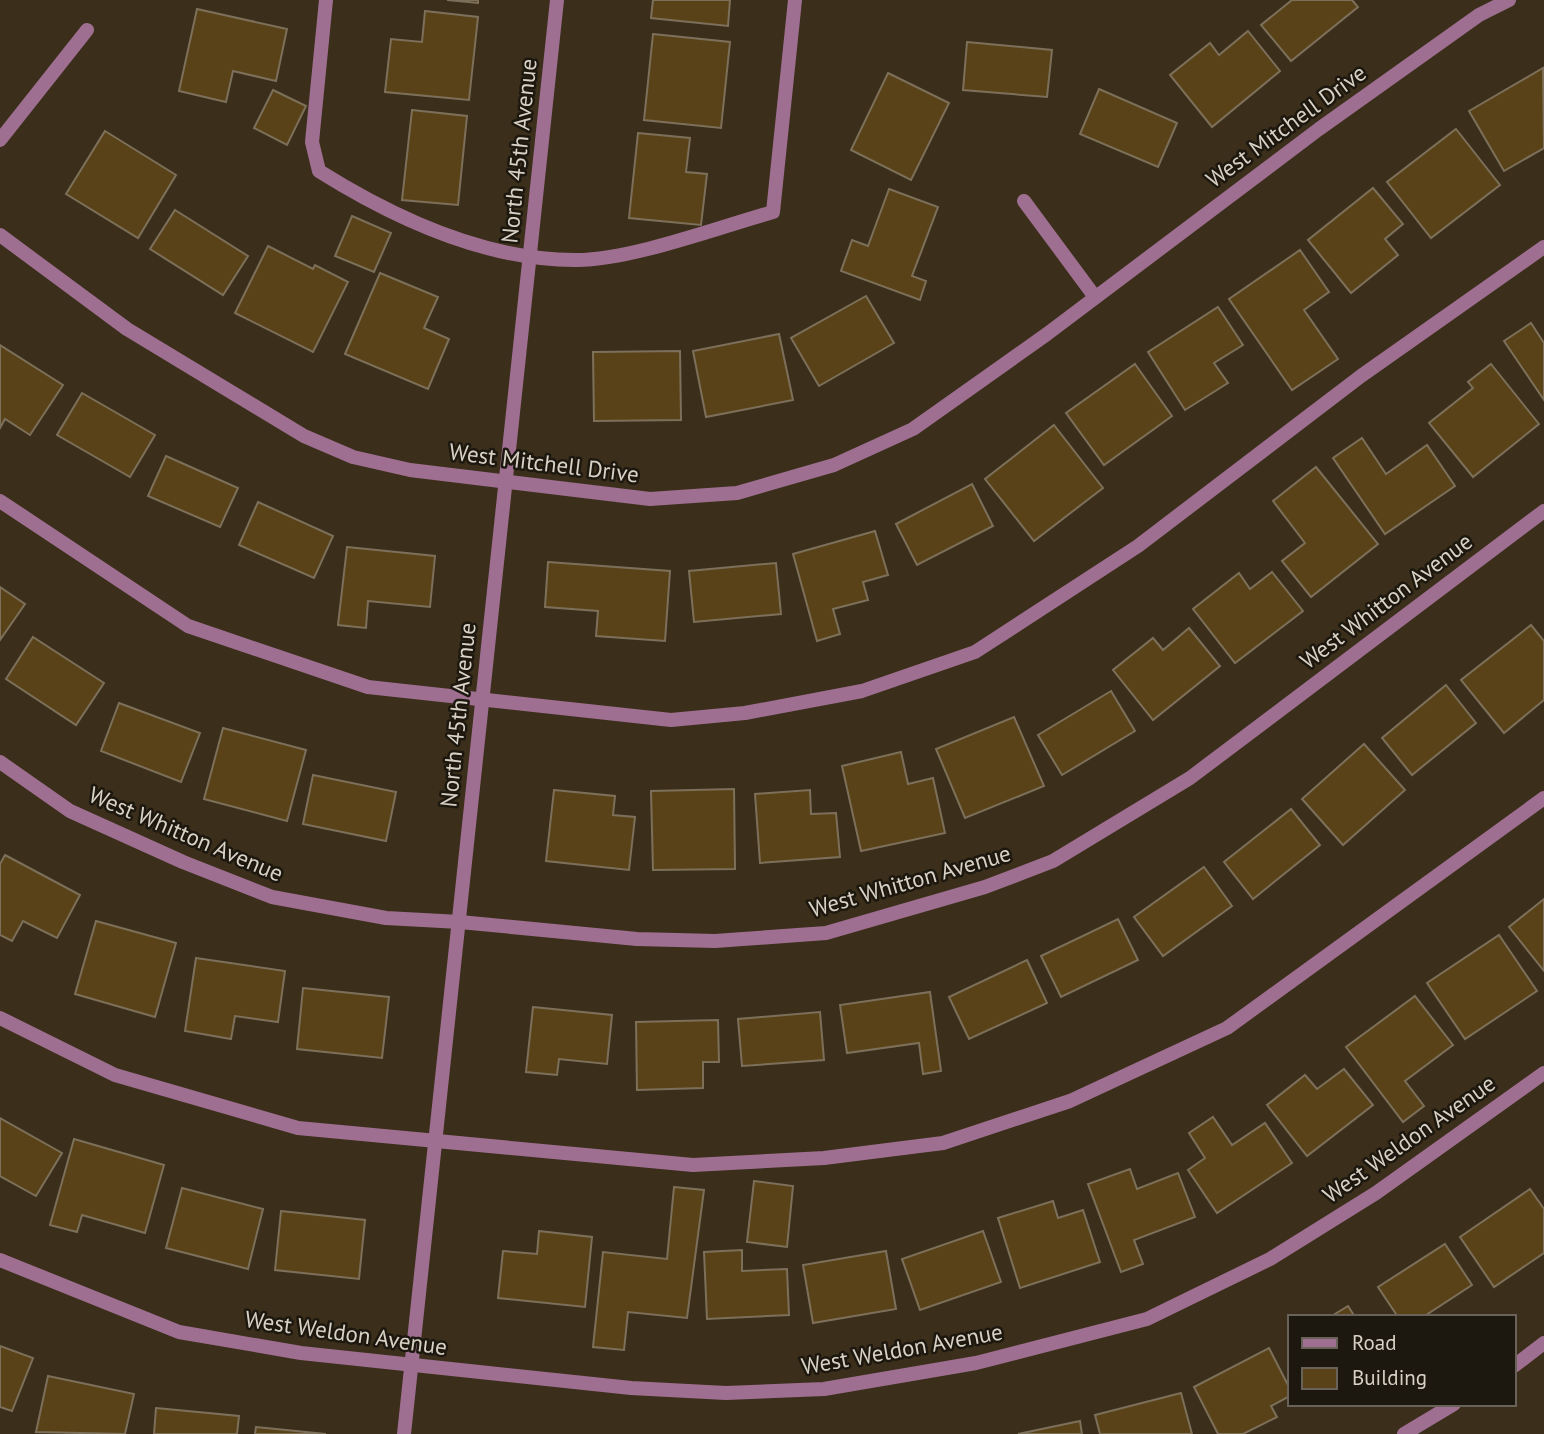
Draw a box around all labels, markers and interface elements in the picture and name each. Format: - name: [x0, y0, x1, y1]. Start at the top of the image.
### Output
- street label: North 45th Avenue: [494, 57, 543, 245]
- street label: West Mitchell Drive: [1200, 58, 1372, 193]
- street label: West Mitchell Drive: [447, 436, 641, 489]
- street label: West Whitton Avenue: [1294, 526, 1478, 675]
- street label: North 45th Avenue: [433, 621, 482, 809]
- street label: West Whitton Avenue: [85, 780, 288, 888]
- street label: West Whitton Avenue: [806, 838, 1014, 923]
- street label: West Weldon Avenue: [1317, 1068, 1501, 1209]
- street label: West Weldon Avenue: [243, 1304, 449, 1361]
- legend: [1288, 1315, 1516, 1406]
- street label: West Weldon Avenue: [799, 1317, 1005, 1380]
- text: Road: [1352, 1329, 1396, 1356]
- text: Building: [1352, 1364, 1427, 1391]

